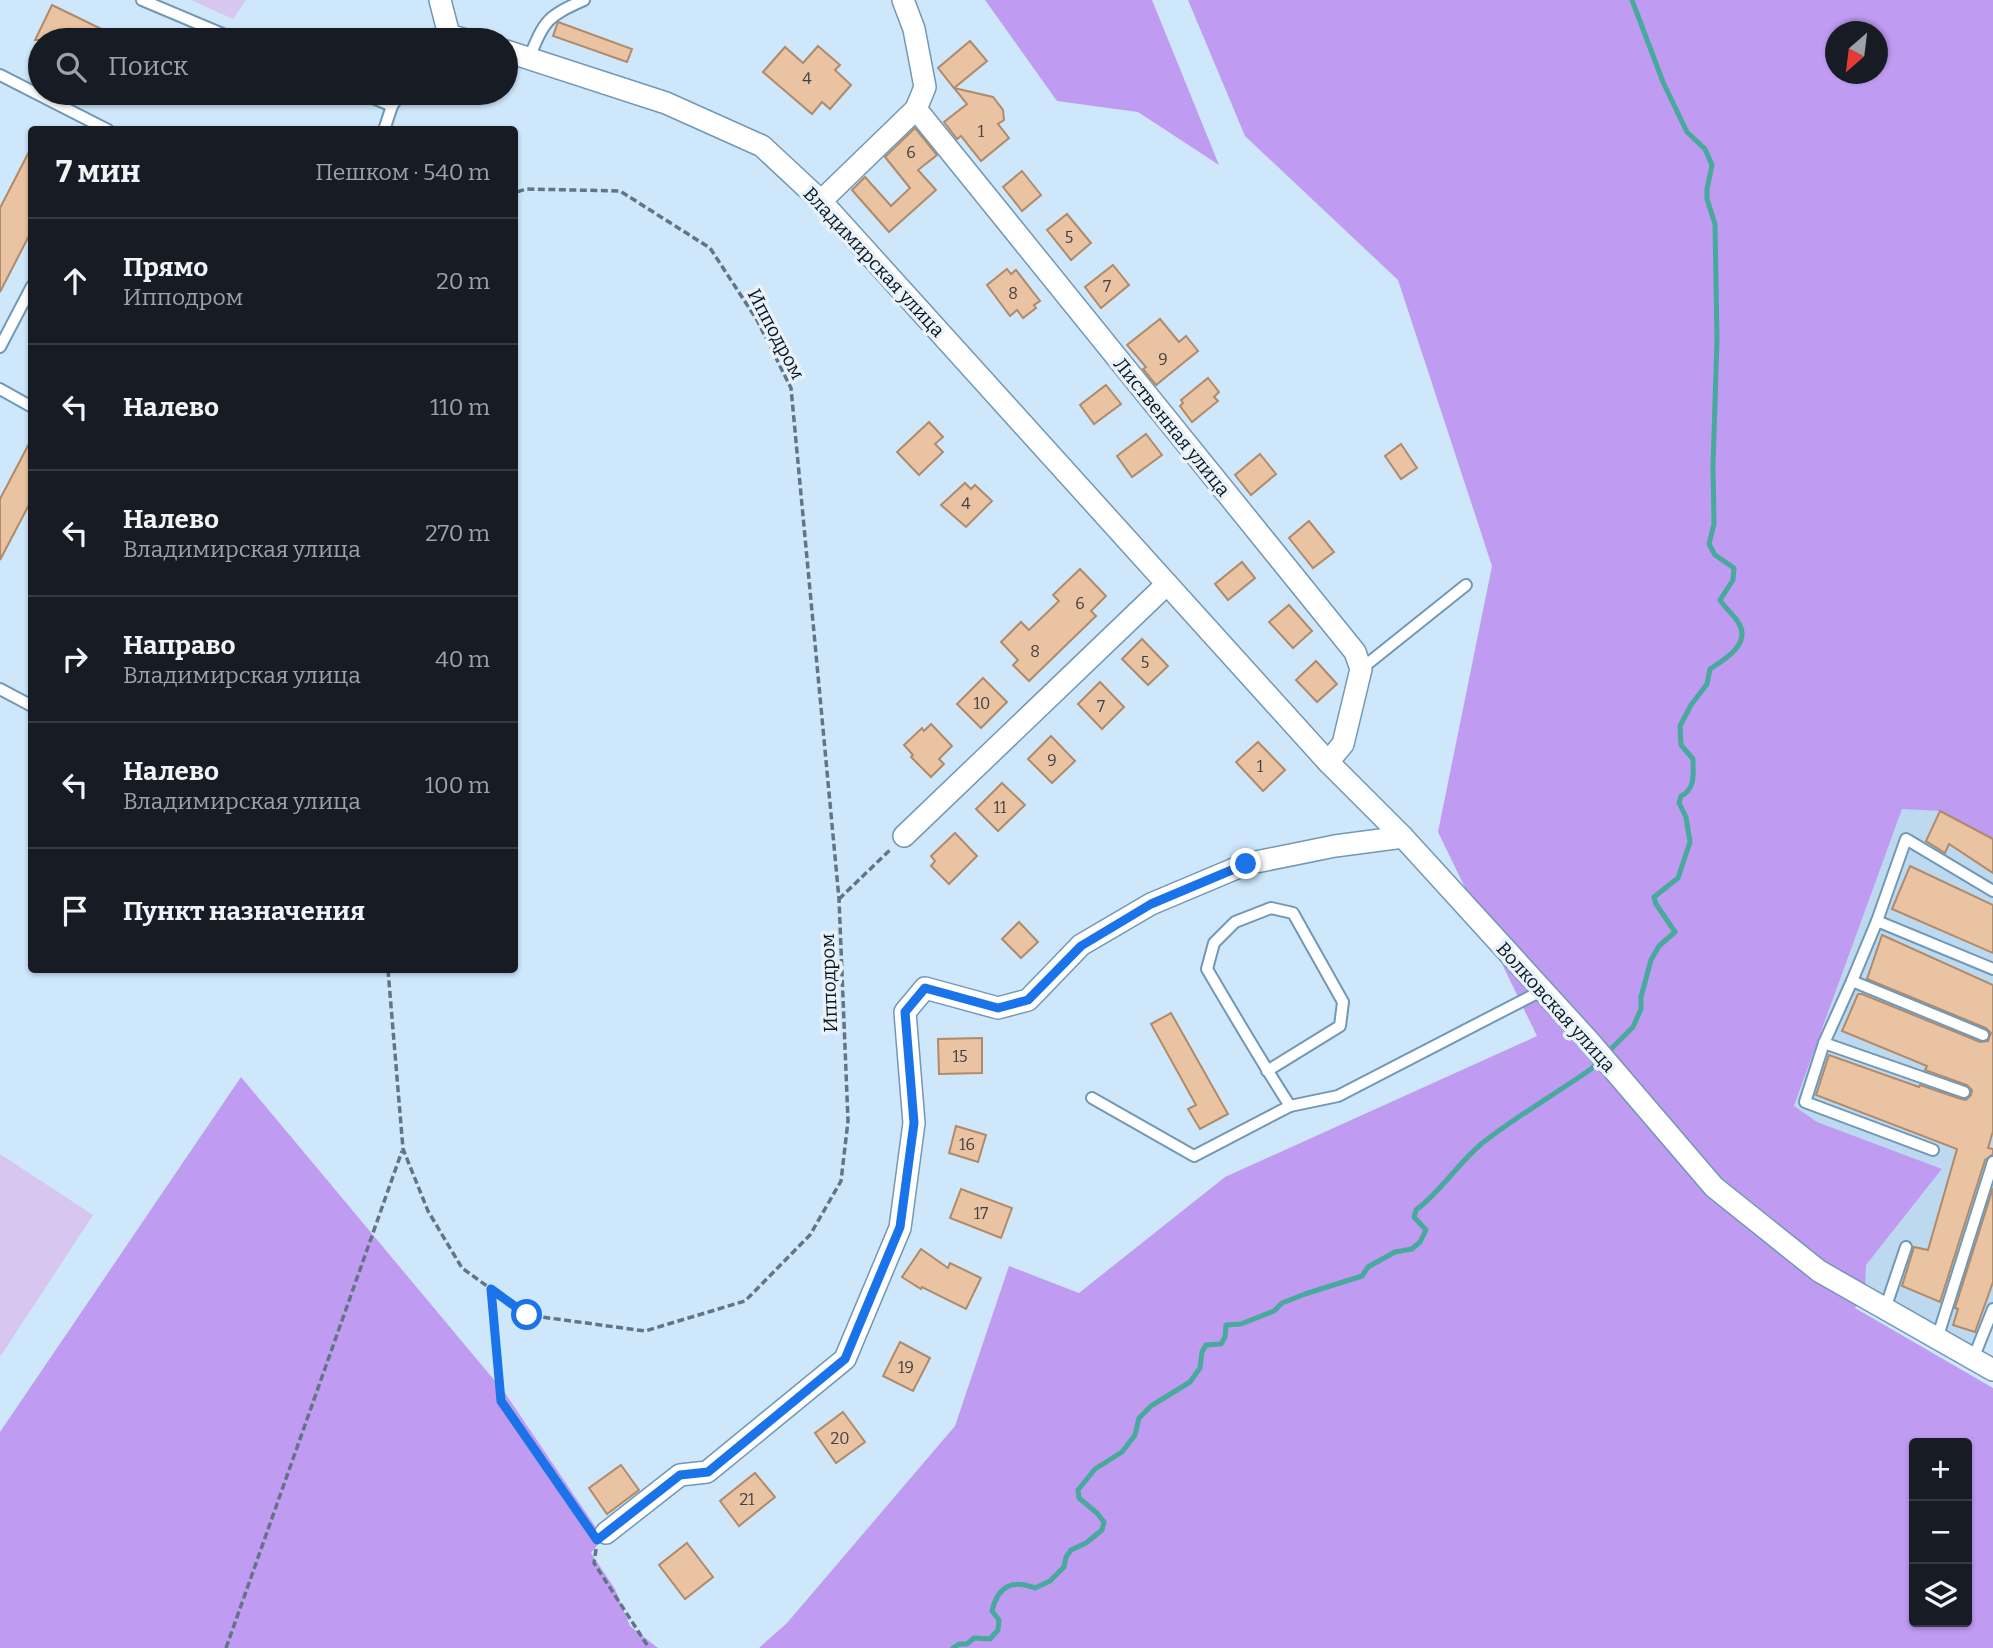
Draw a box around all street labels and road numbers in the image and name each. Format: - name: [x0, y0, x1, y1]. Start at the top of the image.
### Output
- street label: Владимирская улица: [799, 182, 950, 342]
- street label: Ипподром: [743, 285, 809, 383]
- street label: Лиственная улица: [1109, 353, 1235, 502]
- street label: Ипподром: [816, 933, 842, 1033]
- street label: Волковская улица: [1492, 937, 1621, 1077]

